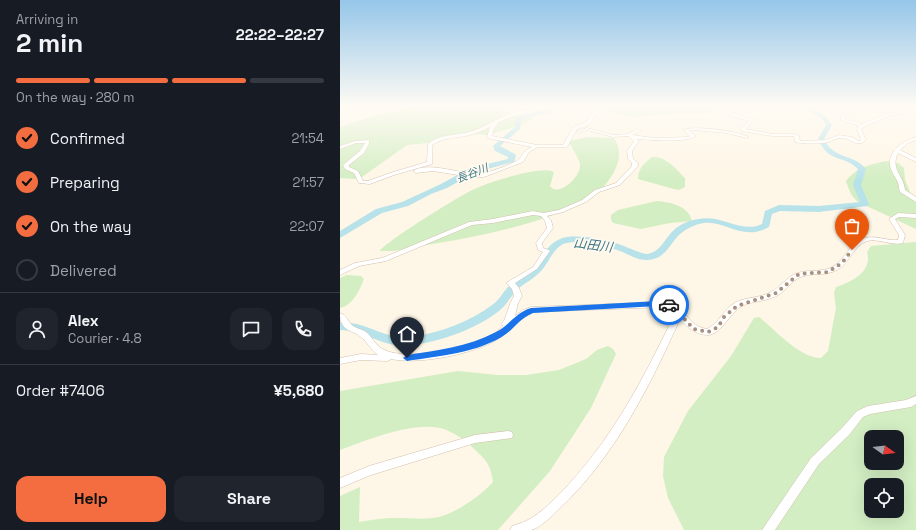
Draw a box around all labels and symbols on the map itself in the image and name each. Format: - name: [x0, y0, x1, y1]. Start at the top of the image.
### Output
- water label: 長谷川: [454, 160, 491, 185]
- pin: [835, 209, 869, 250]
- water label: 山田川: [573, 234, 615, 256]
- courier: [649, 285, 689, 325]
- pin: [390, 317, 424, 358]
- north arrow: [864, 430, 904, 470]

